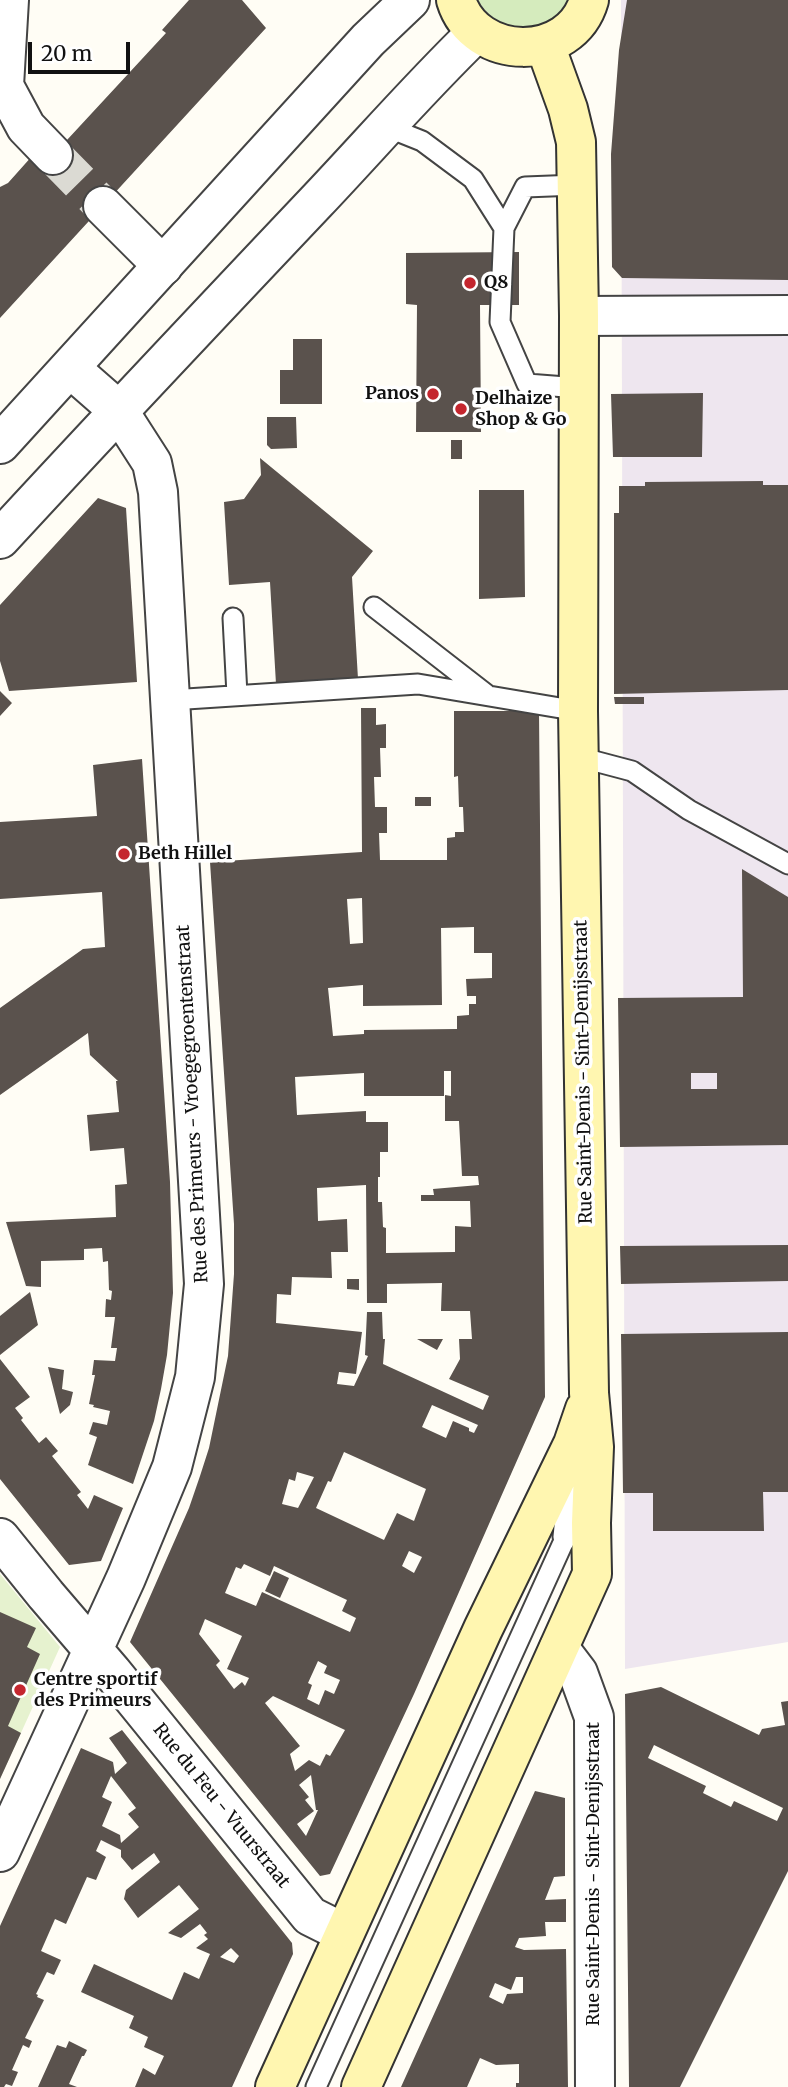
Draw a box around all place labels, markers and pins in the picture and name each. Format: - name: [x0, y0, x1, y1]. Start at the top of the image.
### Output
- place label: Q8: [484, 272, 508, 294]
- marker: Q8: [462, 275, 478, 291]
- place label: Panos: [365, 383, 419, 405]
- marker: Panos: [425, 386, 441, 402]
- place label: Delhaize Shop & Go: [475, 388, 566, 430]
- marker: Delhaize Shop & Go: [453, 401, 469, 417]
- place label: Beth Hillel: [138, 843, 232, 865]
- marker: Beth Hillel: [116, 846, 132, 862]
- place label: Centre sportif des Primeurs: [34, 1669, 157, 1712]
- marker: Centre sportif des Primeurs: [12, 1682, 28, 1698]

